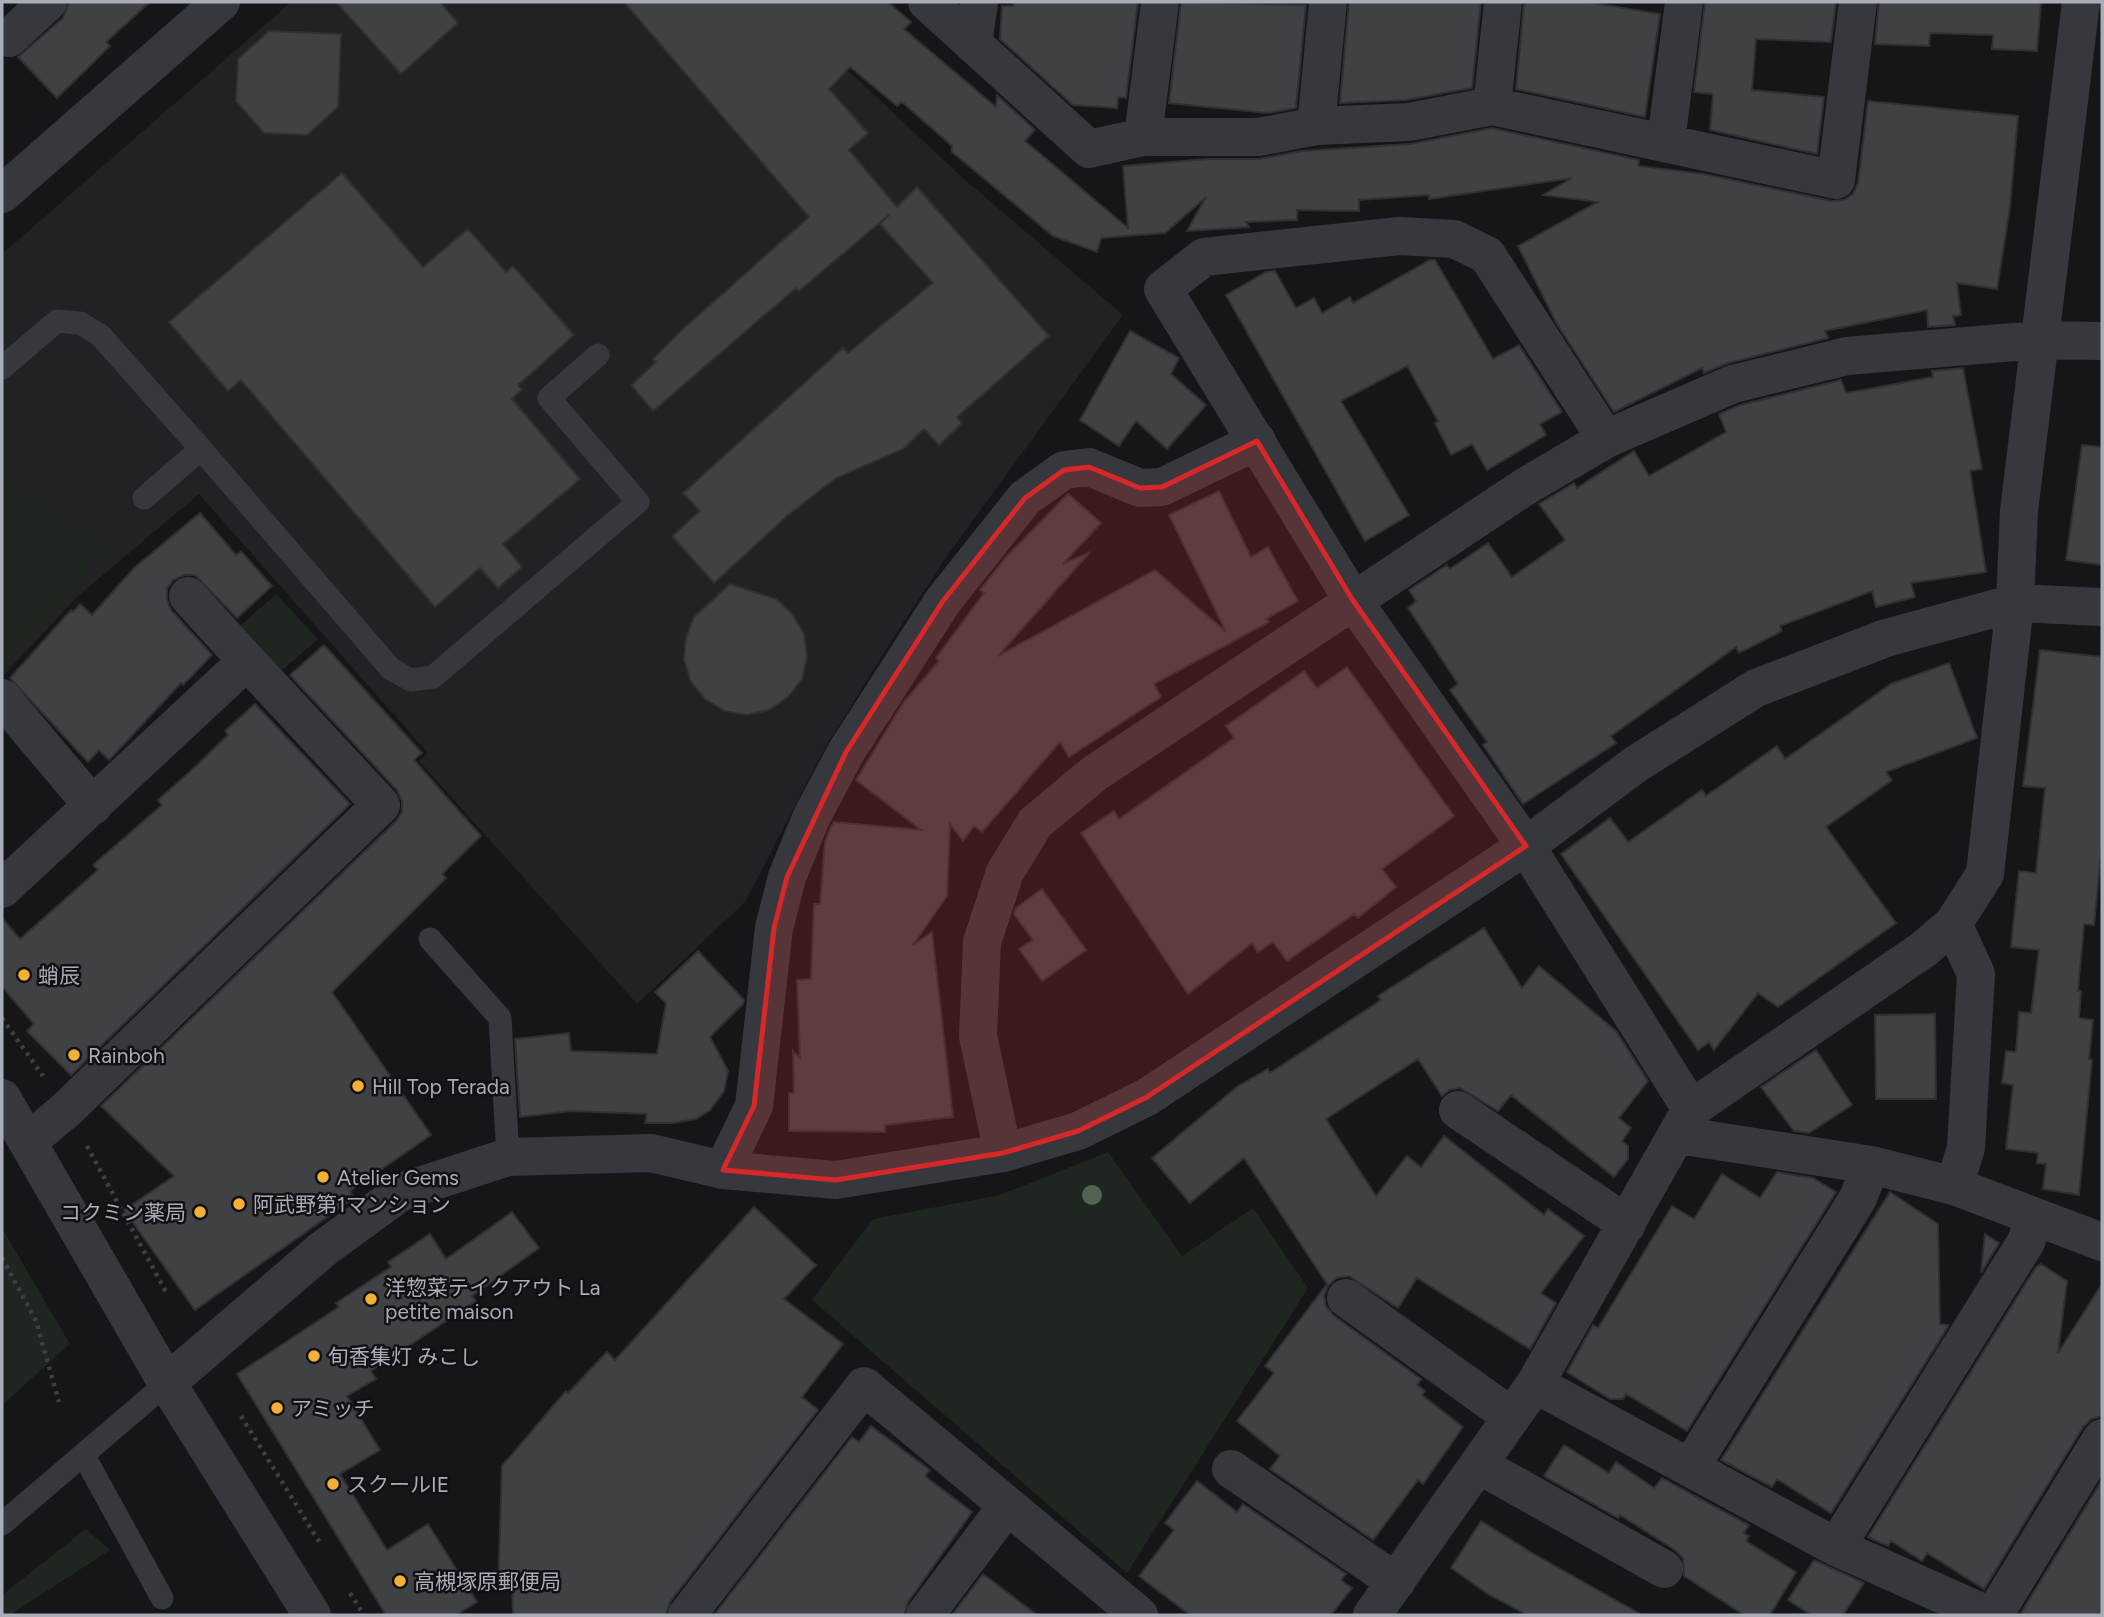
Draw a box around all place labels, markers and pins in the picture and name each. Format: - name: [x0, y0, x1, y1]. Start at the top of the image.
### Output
- place label: 蛸辰: [38, 963, 80, 988]
- marker: 蛸辰: [16, 967, 32, 983]
- place label: Rainboh: [88, 1043, 165, 1068]
- marker: Rainboh: [66, 1047, 82, 1063]
- place label: Hill Top Terada: [372, 1074, 510, 1099]
- marker: Hill Top Terada: [350, 1078, 366, 1094]
- place label: Atelier Gems: [337, 1165, 459, 1190]
- marker: Atelier Gems: [315, 1169, 331, 1185]
- place label: 阿武野第1マンション: [253, 1192, 451, 1217]
- marker: 阿武野第1マンション: [231, 1196, 247, 1212]
- place label: コクミン薬局: [60, 1200, 186, 1225]
- marker: コクミン薬局: [192, 1204, 208, 1220]
- place label: 洋惣菜テイクアウト La petite maison: [385, 1275, 600, 1324]
- marker: 洋惣菜テイクアウト La petite maison: [363, 1291, 379, 1307]
- place label: 旬香集灯 みこし: [328, 1344, 480, 1369]
- marker: 旬香集灯 みこし: [306, 1348, 322, 1364]
- place label: アミッチ: [291, 1396, 375, 1421]
- marker: アミッチ: [269, 1400, 285, 1416]
- place label: スクールIE: [347, 1472, 449, 1497]
- marker: スクールIE: [325, 1476, 341, 1492]
- place label: 高槻塚原郵便局: [414, 1569, 561, 1594]
- marker: 高槻塚原郵便局: [392, 1573, 408, 1589]

